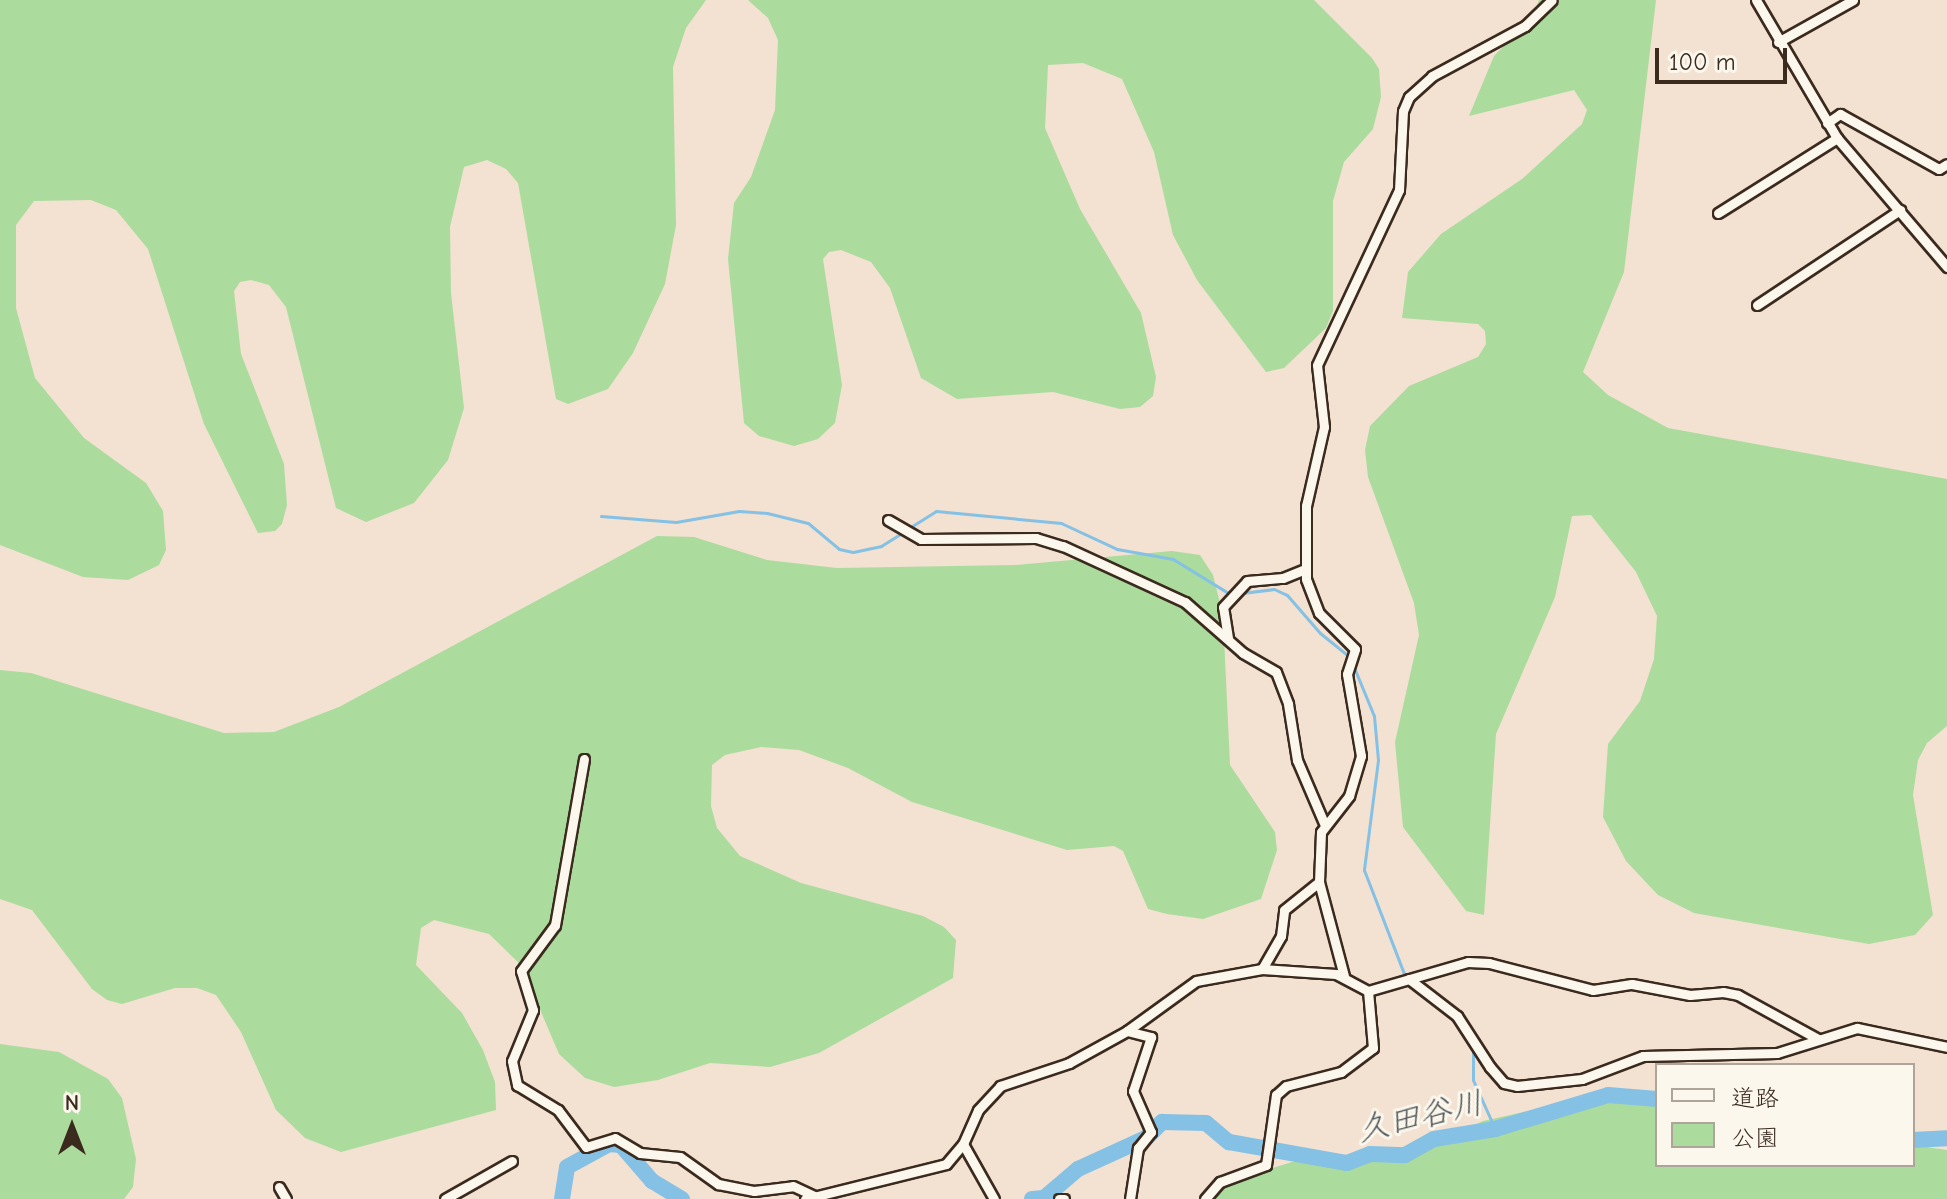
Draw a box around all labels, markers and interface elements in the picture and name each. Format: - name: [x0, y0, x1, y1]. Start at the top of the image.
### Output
- scale bar: [1659, 32, 1791, 82]
- text: 100 m: [1669, 48, 1736, 76]
- legend: [1655, 1063, 1915, 1167]
- water label: 久田谷川: [1353, 1084, 1487, 1150]
- text: 道路: [1731, 1084, 1779, 1112]
- north arrow: [32, 1087, 112, 1167]
- text: N: [65, 1090, 79, 1116]
- text: 公園: [1731, 1124, 1779, 1152]

